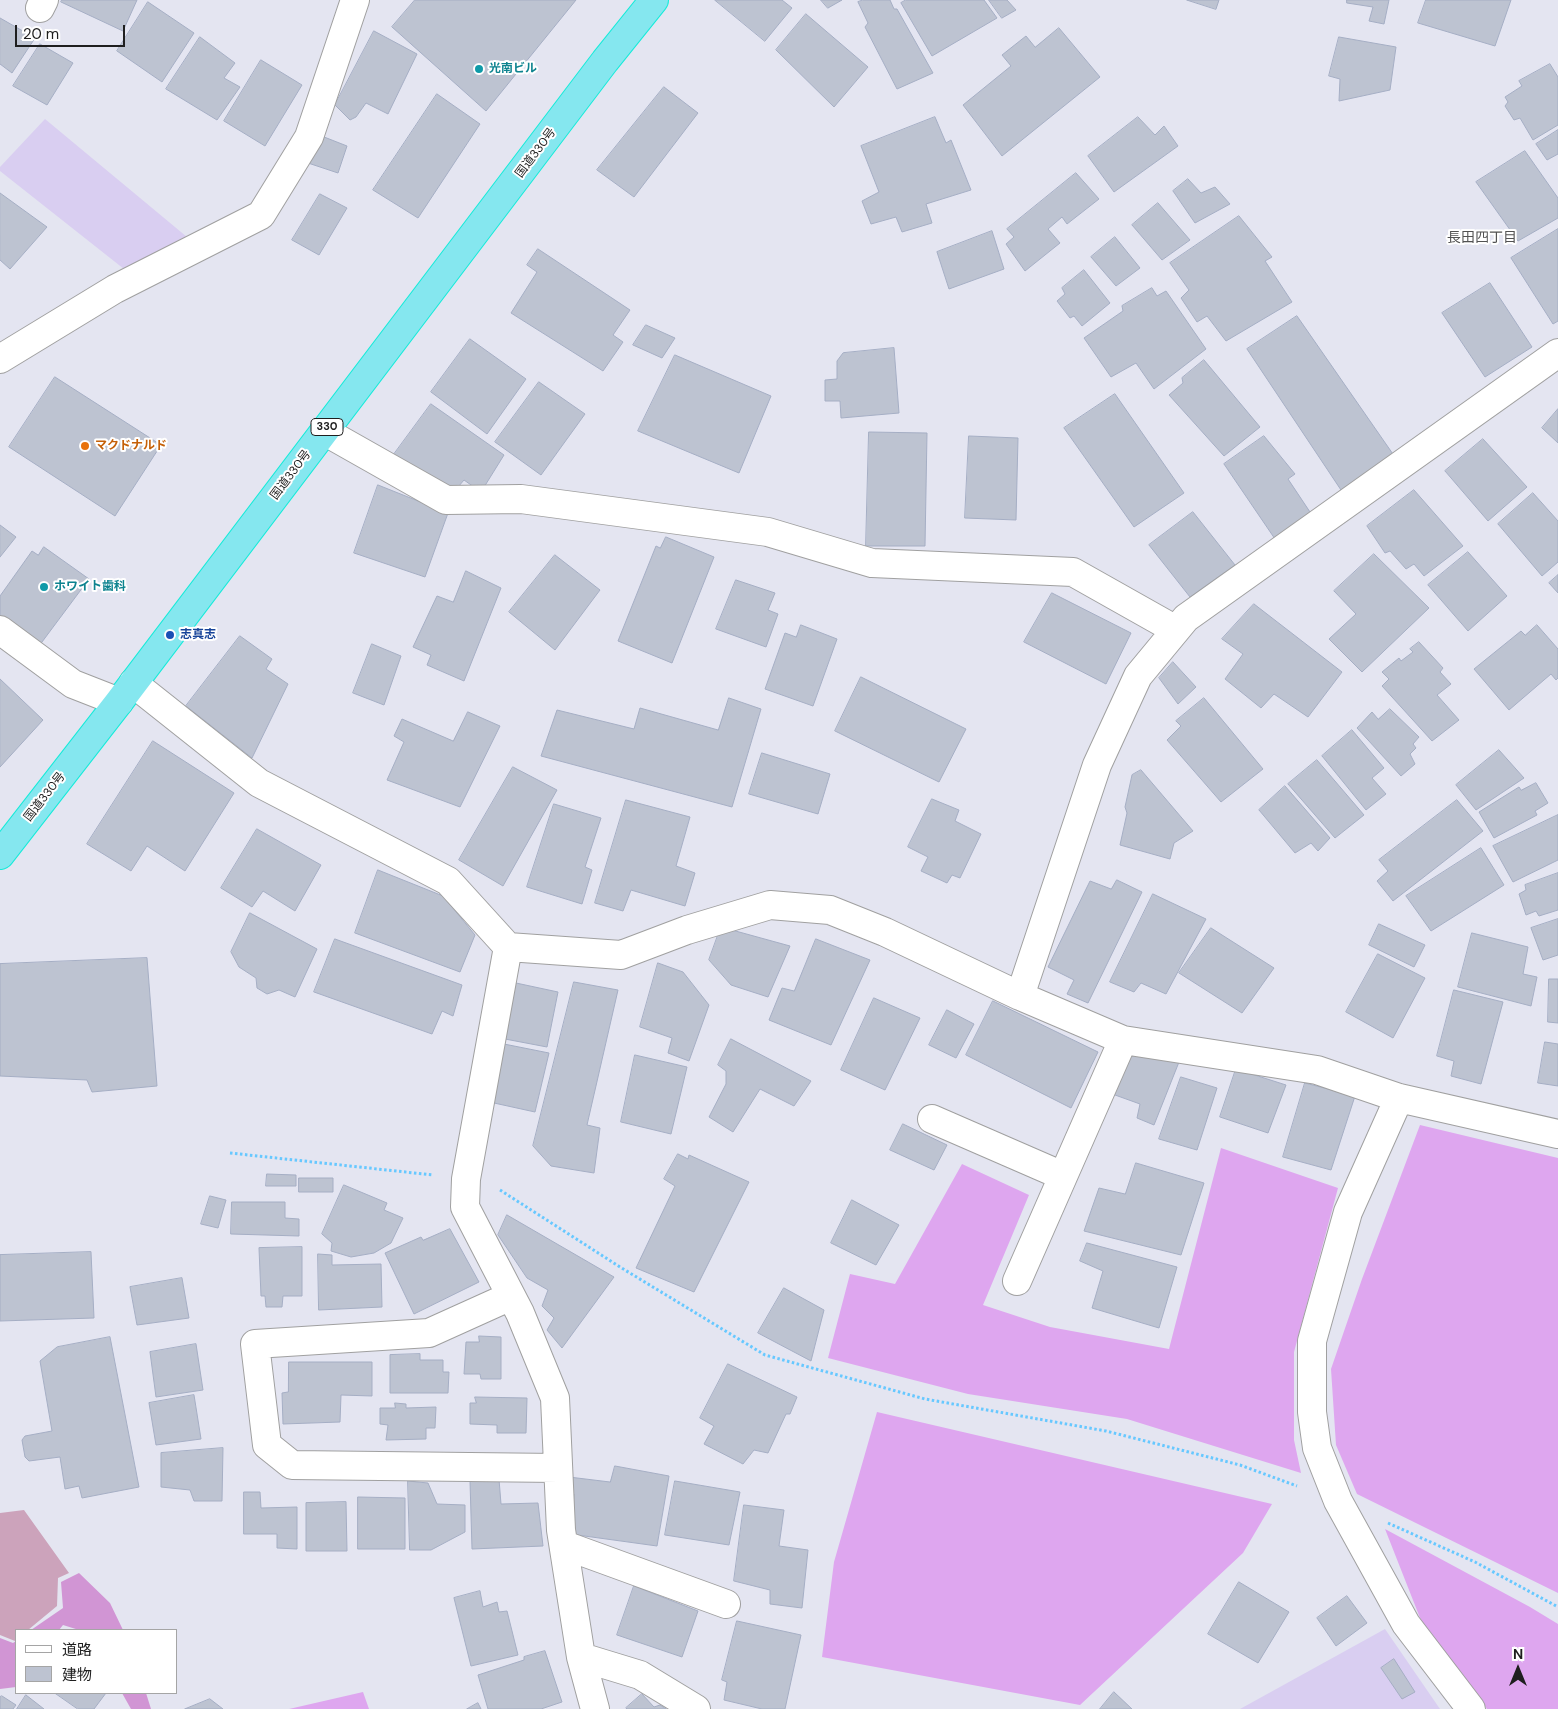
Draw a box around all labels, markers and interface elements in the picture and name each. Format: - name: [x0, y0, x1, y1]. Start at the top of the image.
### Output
- scale bar: [18, 15, 128, 47]
- text: 20 m: [23, 24, 59, 44]
- place label: 光南ビル: [489, 62, 537, 76]
- marker: 光南ビル: [473, 63, 485, 75]
- street label: 国道330号: [513, 125, 559, 181]
- district label: 長田四丁目: [1447, 230, 1517, 246]
- road number: 330: [311, 418, 343, 436]
- place label: マクドナルド: [95, 439, 167, 453]
- marker: マクドナルド: [79, 440, 91, 452]
- street label: 国道330号: [268, 447, 314, 503]
- place label: ホワイト歯科: [54, 580, 126, 594]
- marker: ホワイト歯科: [38, 581, 50, 593]
- place label: 志真志: [180, 628, 216, 642]
- marker: 志真志: [164, 629, 176, 641]
- street label: 国道330号: [21, 770, 69, 824]
- legend: [15, 1629, 178, 1694]
- text: 道路: [62, 1640, 92, 1660]
- north arrow: [1493, 1644, 1543, 1694]
- text: N: [1513, 1645, 1523, 1663]
- text: 建物: [62, 1665, 92, 1685]

